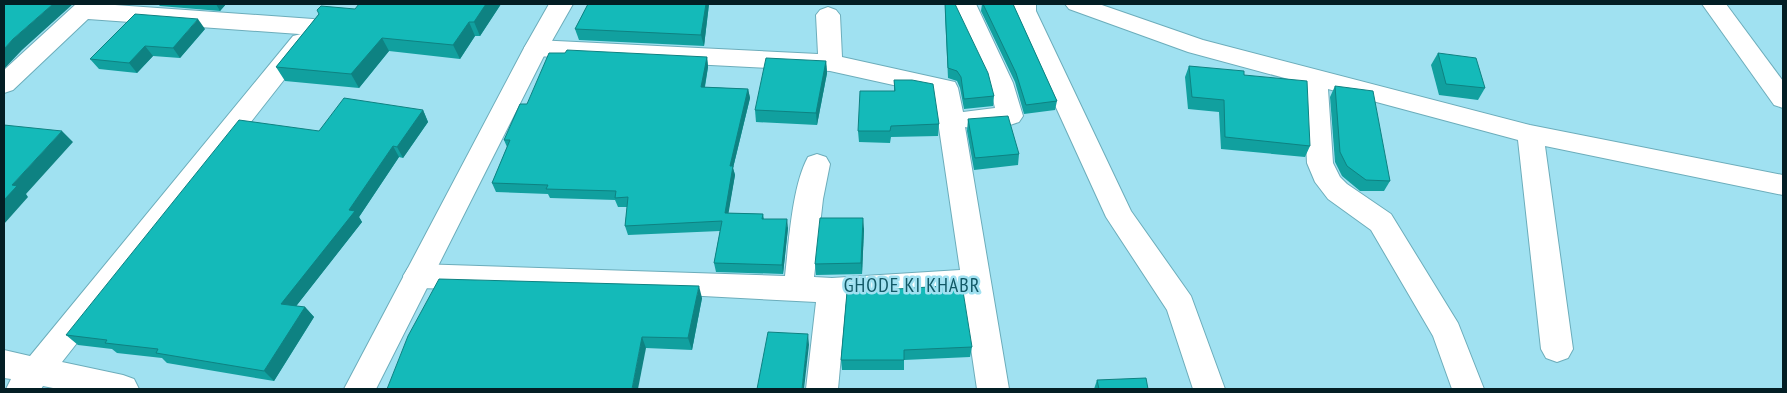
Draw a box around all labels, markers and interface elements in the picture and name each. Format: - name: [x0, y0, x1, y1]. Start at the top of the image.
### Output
- district label: GHODE KI KHABR: [844, 272, 980, 298]

